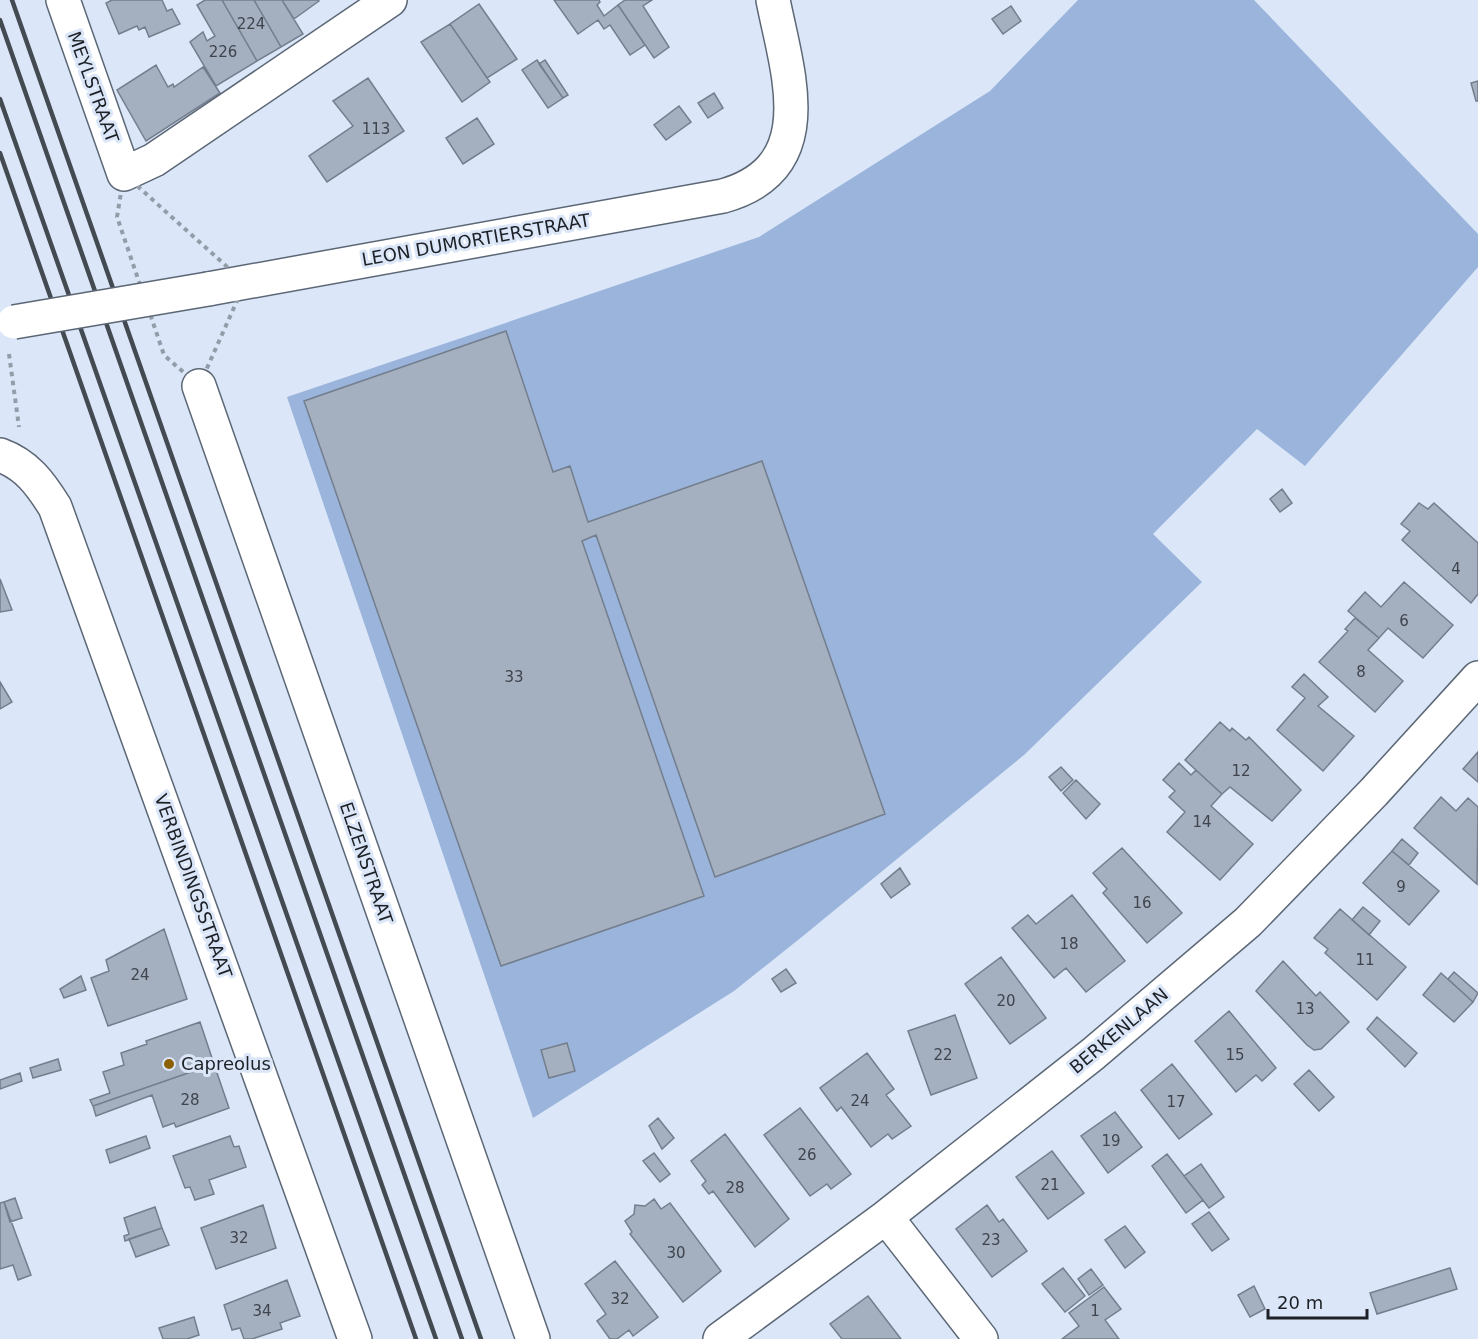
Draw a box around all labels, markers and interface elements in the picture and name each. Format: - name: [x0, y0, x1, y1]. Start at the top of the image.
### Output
- house number: 224: [237, 15, 265, 33]
- street label: MEYLSTRAAT: [64, 28, 124, 146]
- house number: 226: [209, 43, 237, 61]
- house number: 113: [362, 120, 390, 138]
- street label: LEON DUMORTIERSTRAAT: [360, 209, 593, 270]
- house number: 4: [1451, 560, 1461, 578]
- house number: 6: [1399, 612, 1409, 630]
- house number: 8: [1356, 663, 1366, 681]
- house number: 33: [504, 668, 524, 686]
- house number: 12: [1231, 762, 1251, 780]
- street label: VERBINDINGSSTRAAT: [150, 791, 237, 982]
- street label: ELZENSTRAAT: [336, 799, 397, 927]
- house number: 14: [1192, 813, 1212, 831]
- house number: 9: [1396, 878, 1406, 896]
- house number: 16: [1132, 894, 1152, 912]
- house number: 18: [1059, 935, 1079, 953]
- house number: 11: [1355, 951, 1375, 969]
- house number: 24: [130, 966, 150, 984]
- street label: BERKENLAAN: [1065, 983, 1172, 1078]
- house number: 20: [996, 992, 1016, 1010]
- house number: 13: [1295, 1000, 1315, 1018]
- house number: 22: [933, 1046, 953, 1064]
- house number: 15: [1225, 1046, 1245, 1064]
- place label: Capreolus: [181, 1053, 271, 1074]
- marker: Capreolus: [162, 1057, 176, 1071]
- house number: 28: [180, 1091, 200, 1109]
- house number: 24: [850, 1092, 870, 1110]
- house number: 17: [1166, 1093, 1186, 1111]
- house number: 19: [1101, 1132, 1121, 1150]
- house number: 26: [797, 1146, 817, 1164]
- house number: 21: [1040, 1176, 1060, 1194]
- house number: 28: [725, 1179, 745, 1197]
- house number: 32: [229, 1229, 249, 1247]
- house number: 23: [981, 1231, 1001, 1249]
- house number: 30: [666, 1244, 686, 1262]
- scale bar: [1268, 1282, 1367, 1320]
- house number: 32: [610, 1290, 630, 1308]
- text: 20 m: [1277, 1292, 1323, 1313]
- house number: 34: [252, 1302, 272, 1320]
- house number: 1: [1090, 1302, 1100, 1320]

